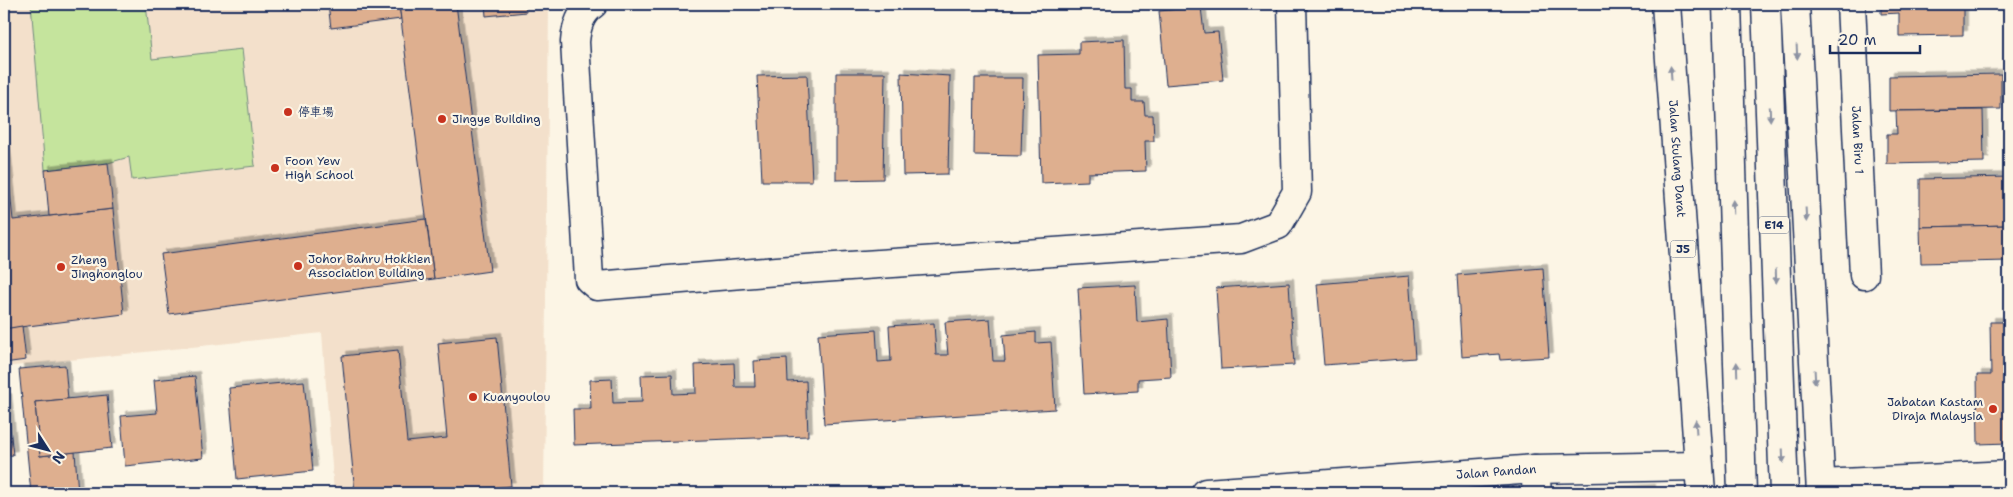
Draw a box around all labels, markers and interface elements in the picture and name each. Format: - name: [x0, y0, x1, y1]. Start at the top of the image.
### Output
- scale bar: [1830, 22, 1920, 54]
- text: 20 m: [1838, 30, 1877, 50]
- one-way arrow: [1794, 45, 1802, 61]
- one-way arrow: [1666, 65, 1674, 81]
- street label: Jalan Stulang Darat: [1665, 99, 1689, 218]
- place label: 停車場: [298, 104, 334, 120]
- street label: Jalan Biru 1: [1848, 105, 1867, 175]
- marker: 停車場: [282, 106, 294, 118]
- one-way arrow: [1766, 106, 1774, 122]
- place label: Jingye Building: [452, 111, 541, 127]
- marker: Jingye Building: [436, 113, 448, 125]
- place label: Foon Yew High School: [285, 153, 354, 183]
- marker: Foon Yew High School: [269, 162, 281, 174]
- one-way arrow: [1728, 198, 1736, 214]
- one-way arrow: [1803, 207, 1811, 223]
- road number: E14: [1759, 216, 1789, 234]
- road number: J5: [1670, 240, 1696, 258]
- place label: Johor Bahru Hokkien Association Building: [308, 251, 431, 281]
- place label: Zheng Jinghonglou: [71, 252, 143, 282]
- marker: Johor Bahru Hokkien Association Building: [292, 260, 304, 272]
- marker: Zheng Jinghonglou: [55, 261, 67, 273]
- one-way arrow: [1772, 268, 1780, 284]
- one-way arrow: [1733, 361, 1741, 377]
- one-way arrow: [1811, 369, 1819, 385]
- place label: Kuanyoulou: [483, 389, 550, 405]
- marker: Kuanyoulou: [467, 391, 479, 403]
- place label: Jabatan Kastam Diraja Malaysia: [1887, 394, 1984, 424]
- marker: Jabatan Kastam Diraja Malaysia: [1987, 403, 1999, 415]
- one-way arrow: [1691, 419, 1699, 435]
- north arrow: [22, 424, 72, 474]
- text: N: [48, 448, 69, 467]
- one-way arrow: [1779, 449, 1787, 465]
- street label: Jalan Pandan: [1455, 461, 1537, 483]

